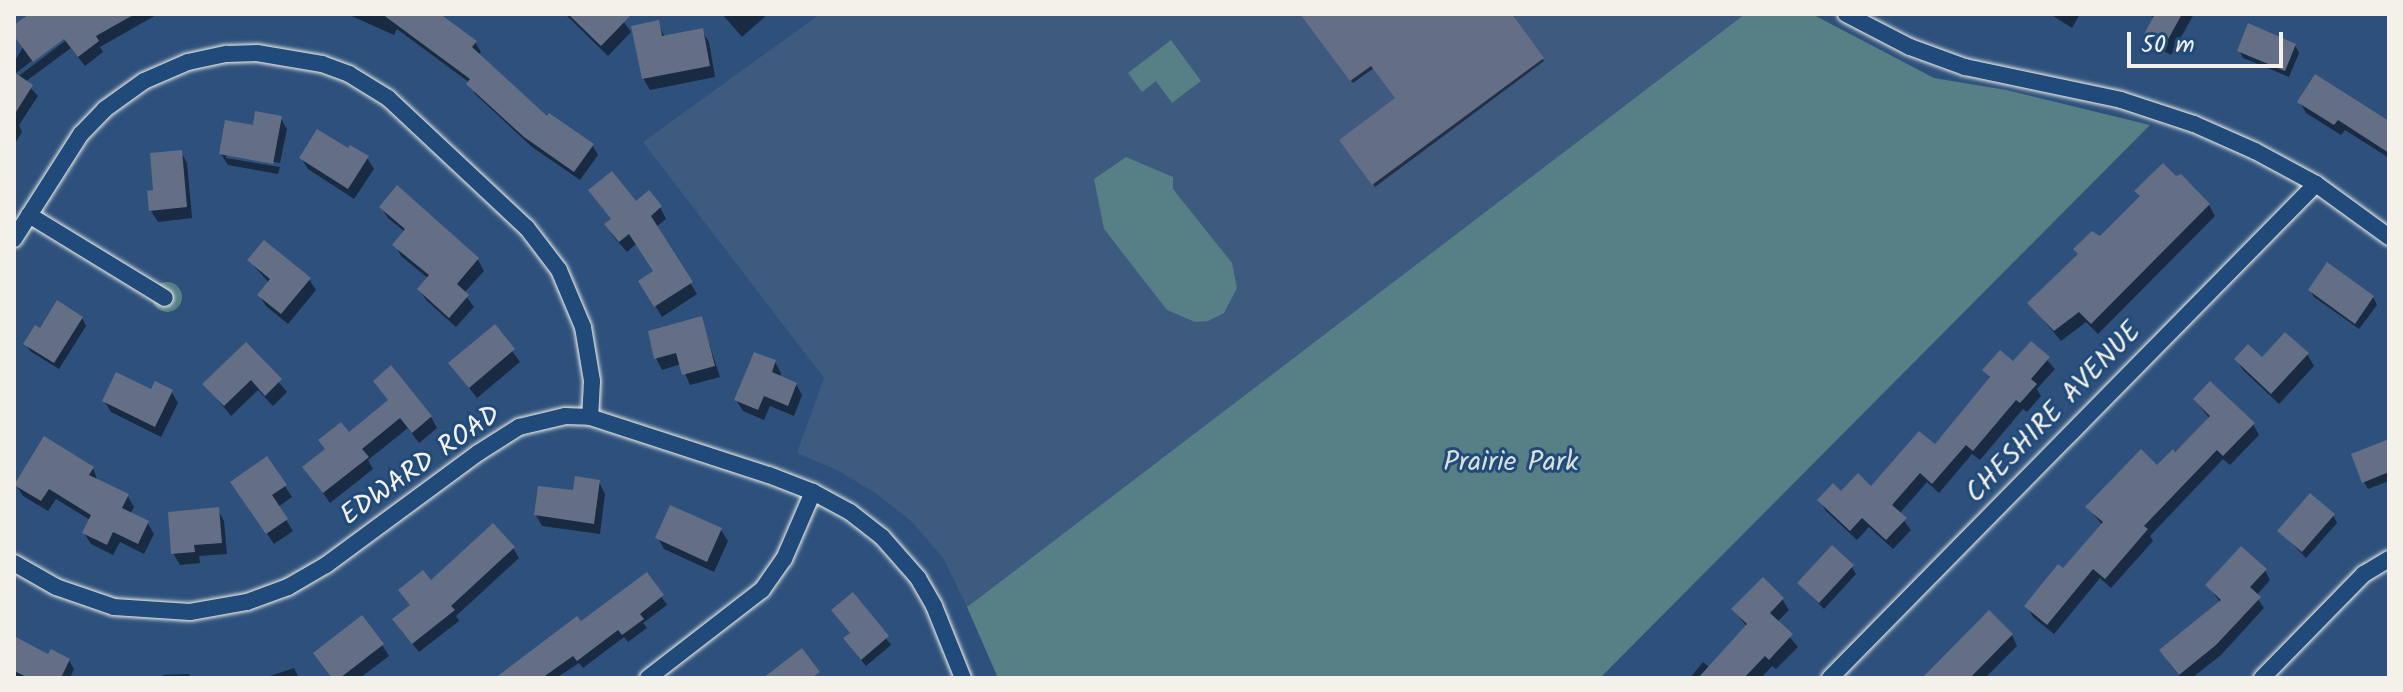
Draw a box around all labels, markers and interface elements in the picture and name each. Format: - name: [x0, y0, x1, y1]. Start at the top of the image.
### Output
- scale bar: [2131, 16, 2287, 66]
- text: 50 m: [2141, 26, 2195, 65]
- street label: CHESHIRE AVENUE: [1959, 316, 2149, 510]
- street label: EDWARD ROAD: [335, 398, 507, 534]
- park label: Prairie Park: [1444, 446, 1578, 480]

